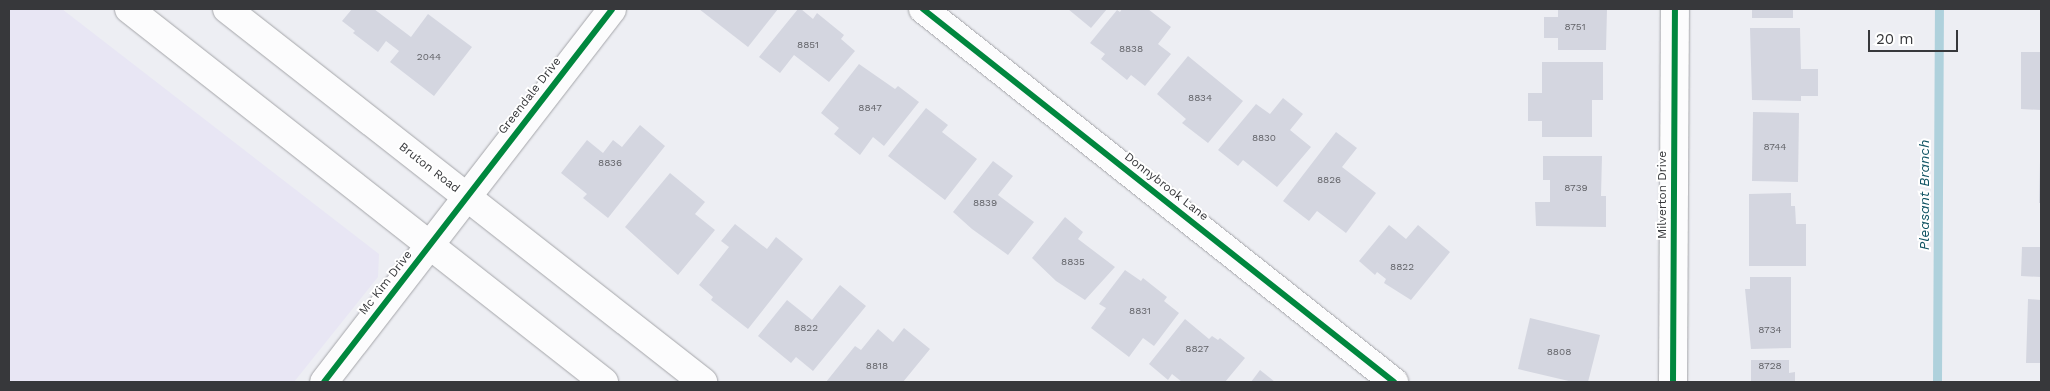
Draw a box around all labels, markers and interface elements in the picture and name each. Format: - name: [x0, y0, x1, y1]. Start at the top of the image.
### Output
- scale bar: [1870, 20, 1960, 52]
- house number: 8751: [1564, 21, 1586, 33]
- text: 20 m: [1876, 30, 1914, 48]
- house number: 8851: [797, 39, 819, 51]
- house number: 8838: [1119, 43, 1143, 55]
- house number: 2044: [417, 51, 441, 63]
- street label: Greendale Drive: [496, 55, 564, 137]
- house number: 8834: [1188, 92, 1212, 104]
- house number: 8847: [858, 102, 882, 114]
- house number: 8830: [1252, 132, 1276, 144]
- street label: Bruton Road: [396, 140, 462, 196]
- water label: Pleasant Branch: [1916, 140, 1932, 250]
- house number: 8744: [1764, 141, 1786, 153]
- street label: Donnybrook Lane: [1121, 150, 1211, 224]
- street label: Milverton Drive: [1656, 151, 1670, 239]
- house number: 8836: [598, 157, 622, 169]
- house number: 8826: [1317, 174, 1341, 186]
- house number: 8739: [1564, 182, 1588, 194]
- house number: 8839: [973, 197, 997, 209]
- street label: Mc Kim Drive: [357, 248, 415, 318]
- house number: 8835: [1061, 256, 1085, 268]
- house number: 8822: [1390, 261, 1414, 273]
- house number: 8831: [1129, 305, 1151, 317]
- house number: 8822: [794, 322, 818, 334]
- house number: 8734: [1758, 324, 1782, 336]
- house number: 8827: [1185, 343, 1209, 355]
- house number: 8808: [1547, 346, 1571, 358]
- house number: 8818: [866, 360, 888, 372]
- house number: 8728: [1758, 360, 1782, 372]

